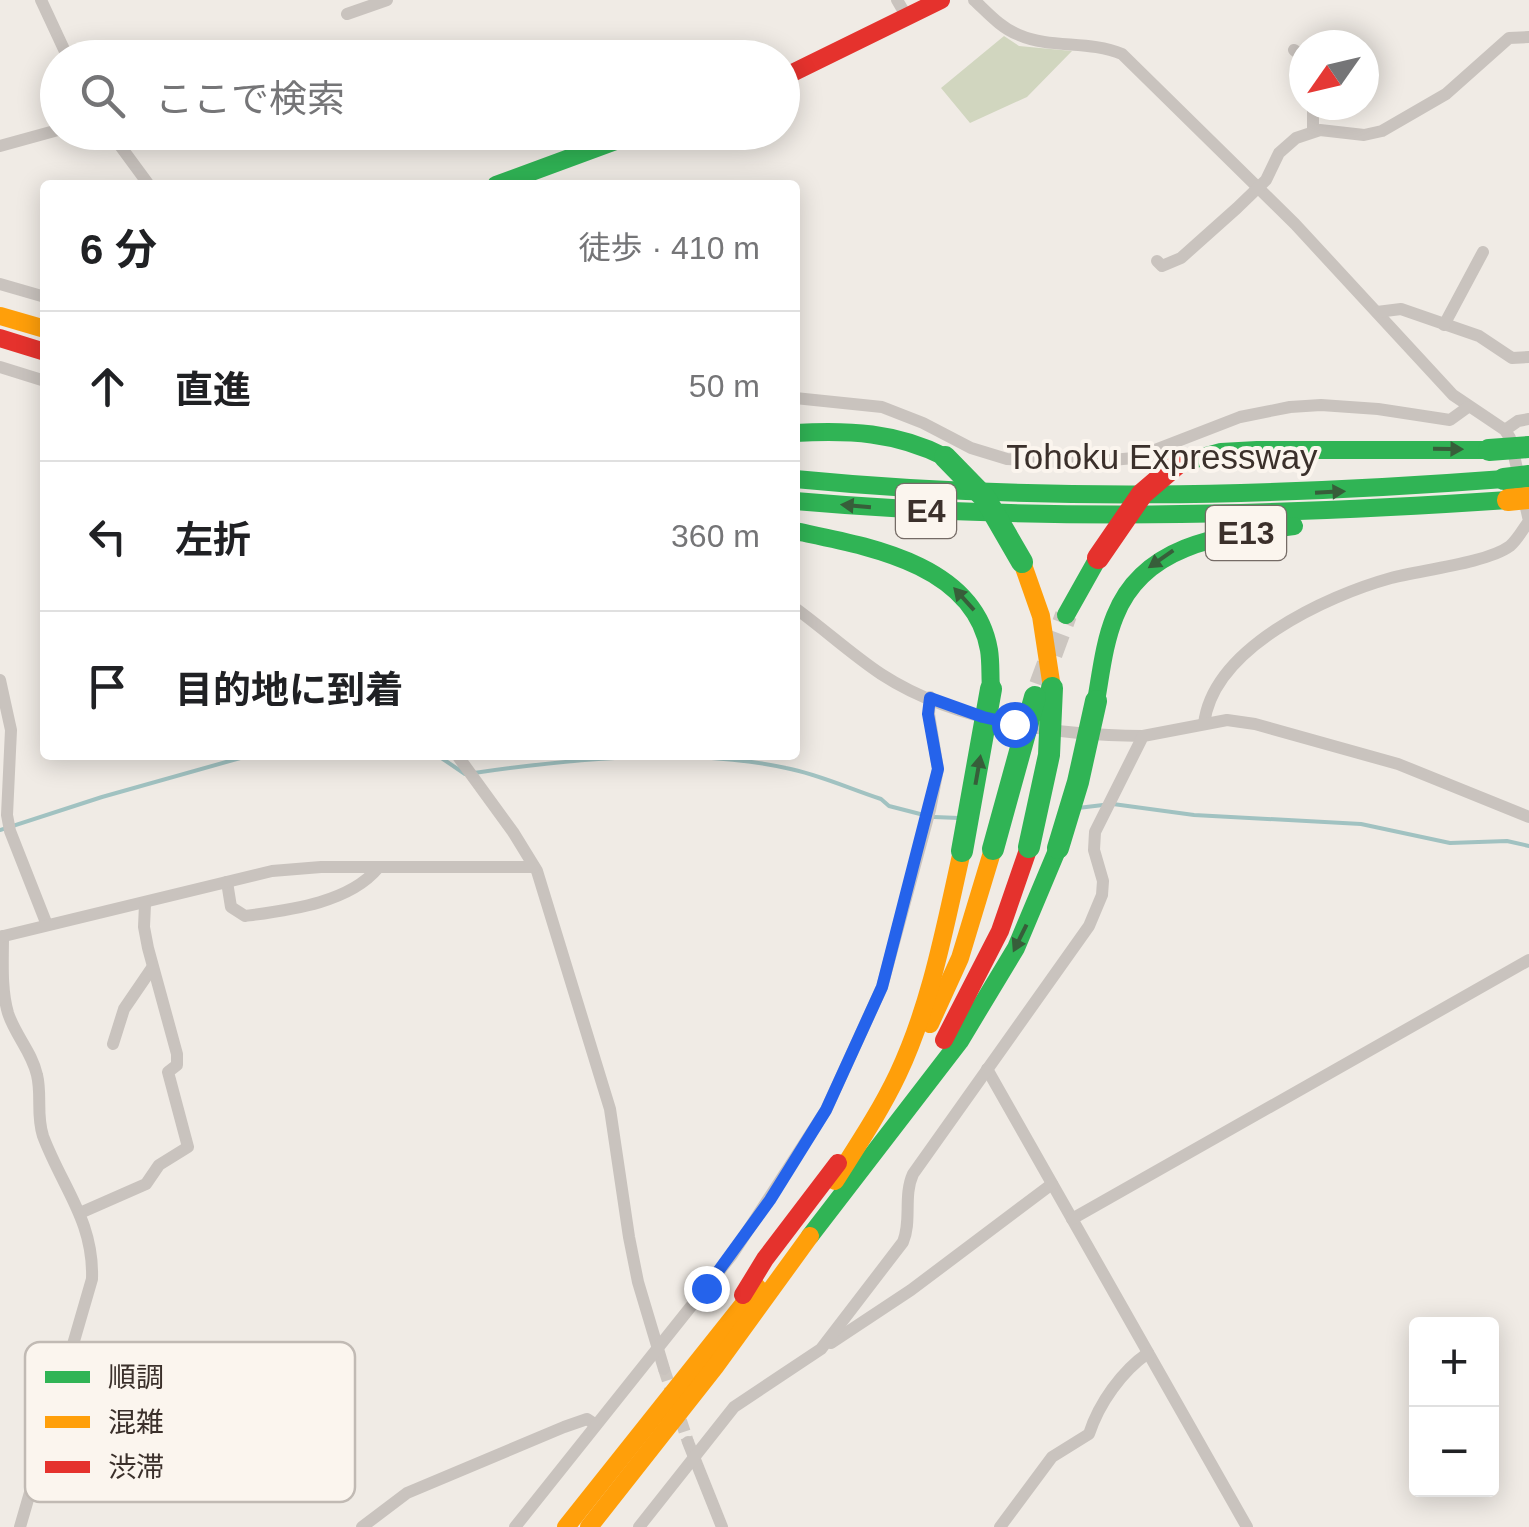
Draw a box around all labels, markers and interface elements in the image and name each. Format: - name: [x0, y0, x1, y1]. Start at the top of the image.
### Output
- north arrow: [1289, 30, 1379, 120]
- search box: [40, 40, 800, 150]
- icon: search: [75, 68, 130, 123]
- text: ここで検索: [155, 78, 345, 120]
- text: 6 分: [80, 226, 157, 273]
- text: 徒歩 · 410 m: [579, 230, 760, 266]
- icon: ahead: [80, 359, 135, 414]
- text: 50 m: [689, 368, 760, 404]
- text: 直進: [175, 369, 251, 411]
- street label: Tohoku Expressway: [1006, 437, 1318, 476]
- one-way arrow: [1432, 441, 1464, 457]
- road number: E4: [896, 484, 956, 538]
- one-way arrow: [1315, 484, 1347, 500]
- one-way arrow: [839, 498, 871, 514]
- road number: E13: [1206, 506, 1286, 560]
- icon: left: [80, 509, 135, 564]
- text: 360 m: [671, 518, 760, 554]
- text: 左折: [175, 519, 251, 561]
- one-way arrow: [1148, 549, 1174, 568]
- one-way arrow: [954, 587, 976, 612]
- icon: arrive: [80, 659, 135, 714]
- text: 目的地に到着: [175, 669, 403, 711]
- route start: [992, 702, 1038, 748]
- one-way arrow: [971, 754, 986, 785]
- one-way arrow: [1012, 924, 1029, 953]
- route end: [684, 1266, 730, 1312]
- map controls: [1409, 1317, 1499, 1497]
- button: +: [1409, 1317, 1499, 1407]
- legend: [25, 1342, 355, 1502]
- text: 順調: [108, 1362, 164, 1393]
- text: 混雑: [108, 1407, 164, 1438]
- button: −: [1409, 1407, 1499, 1497]
- text: 渋滞: [108, 1452, 164, 1483]

